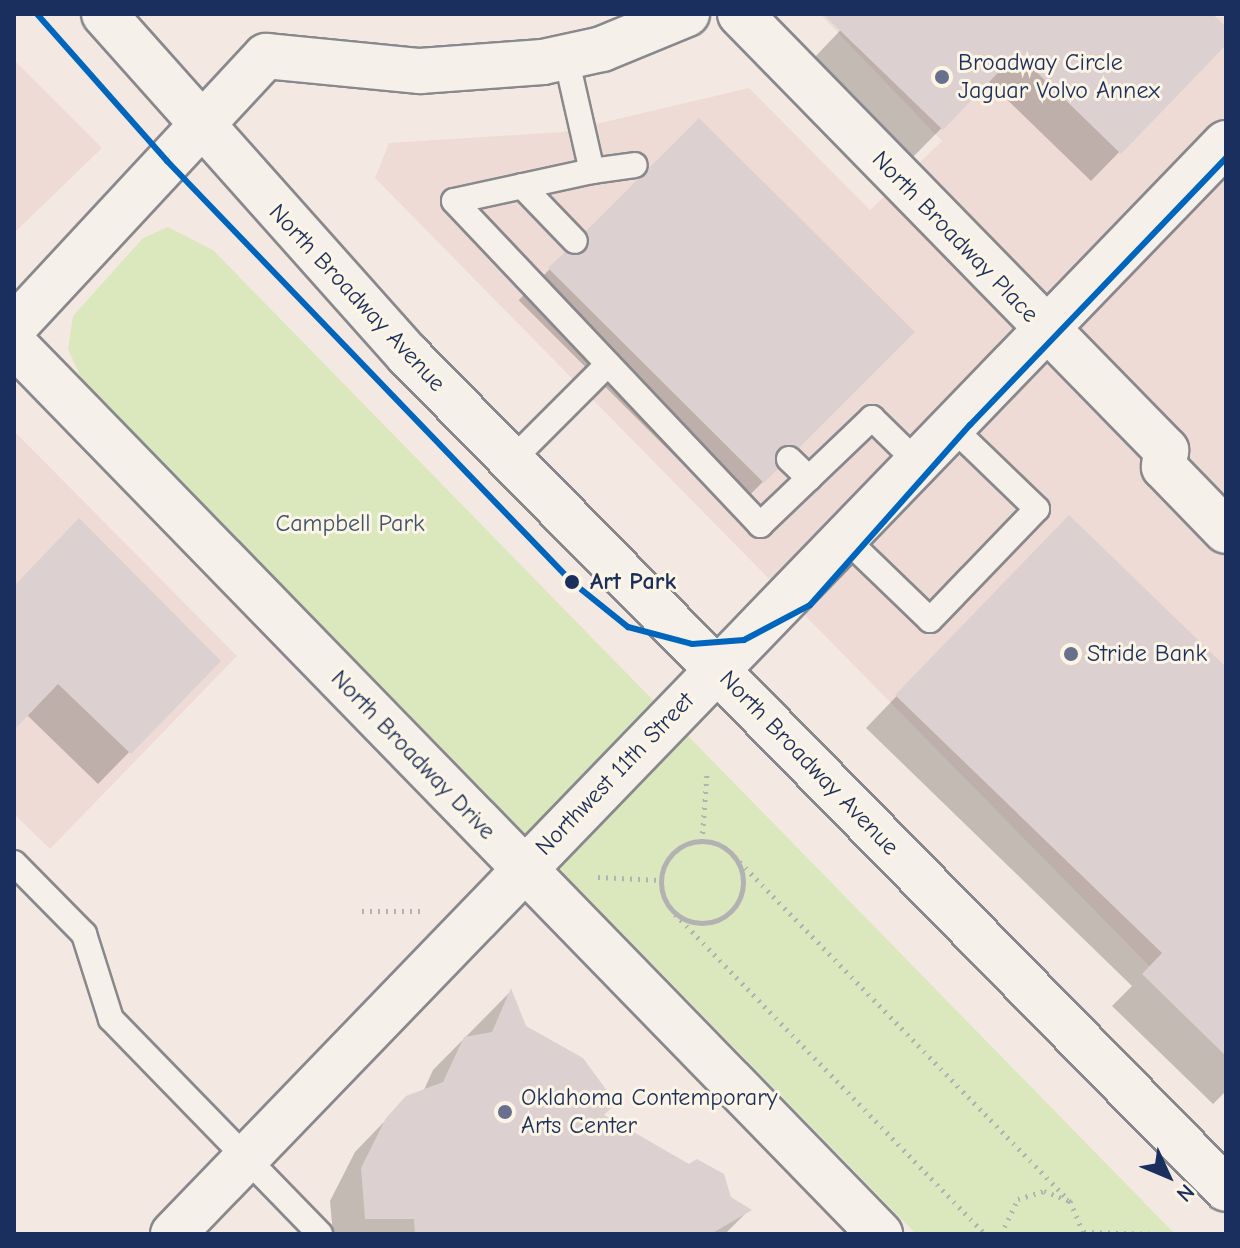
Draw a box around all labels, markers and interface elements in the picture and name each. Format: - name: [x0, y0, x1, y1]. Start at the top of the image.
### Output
- place label: Broadway Circle Jaguar Volvo Annex: [958, 49, 1160, 105]
- marker: Broadway Circle Jaguar Volvo Annex: [933, 68, 951, 86]
- street label: North Broadway Place: [866, 145, 1044, 329]
- street label: North Broadway Avenue: [263, 198, 451, 398]
- park label: Campbell Park: [275, 510, 425, 538]
- place label: Art Park: [590, 568, 676, 596]
- marker: Art Park: [561, 571, 583, 593]
- place label: Stride Bank: [1087, 640, 1207, 668]
- marker: Stride Bank: [1062, 645, 1080, 663]
- street label: North Broadway Drive: [325, 664, 501, 846]
- street label: North Broadway Avenue: [713, 665, 905, 861]
- street label: Northwest 11th Street: [530, 687, 700, 861]
- place label: Oklahoma Contemporary Arts Center: [521, 1084, 777, 1140]
- marker: Oklahoma Contemporary Arts Center: [496, 1103, 514, 1121]
- north arrow: [1128, 1136, 1208, 1216]
- text: N: [1171, 1178, 1200, 1207]

